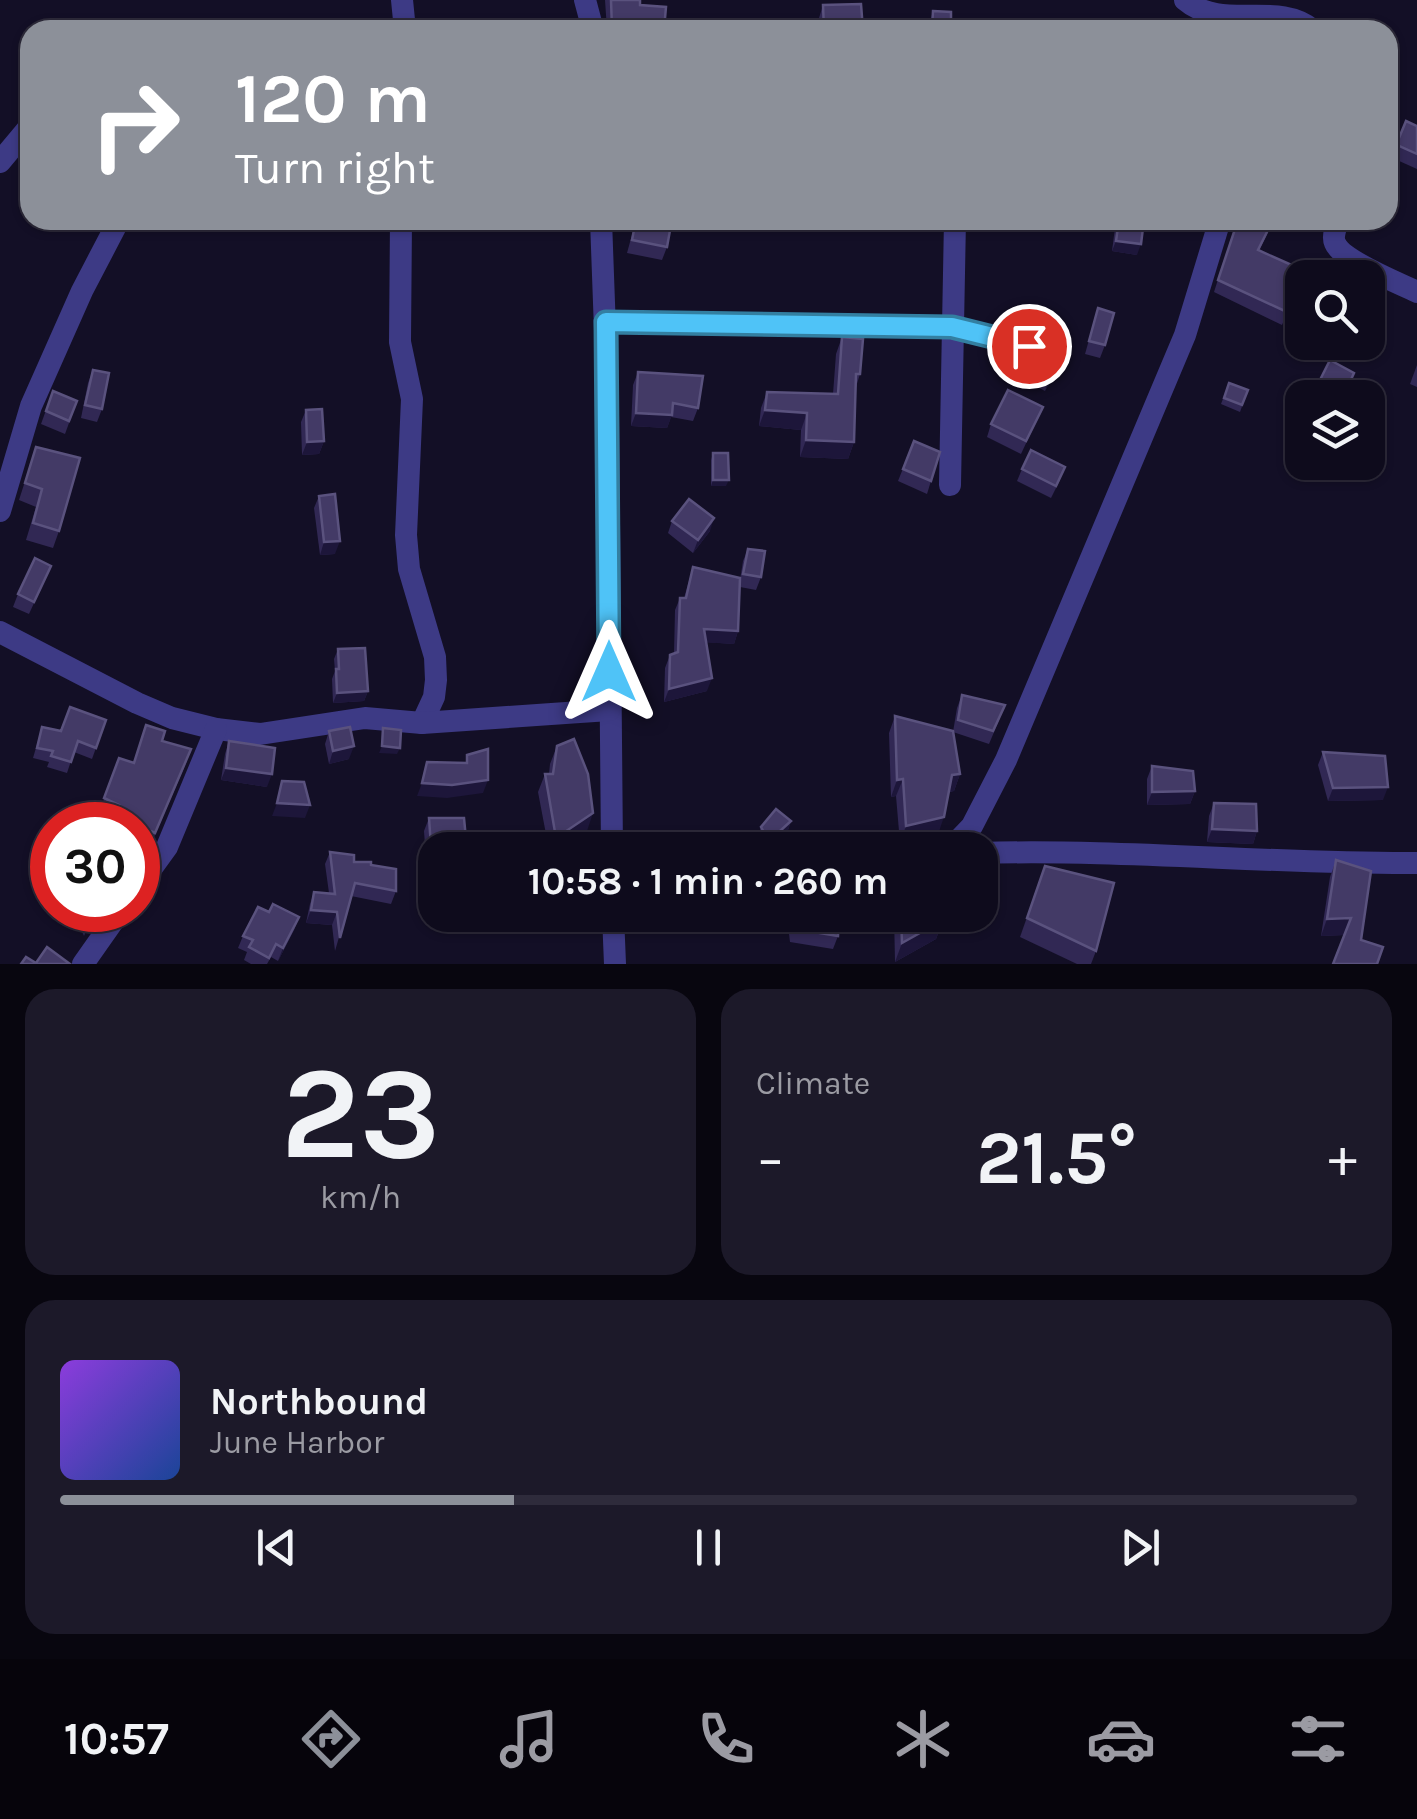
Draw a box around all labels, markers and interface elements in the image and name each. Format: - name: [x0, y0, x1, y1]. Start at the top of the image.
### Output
- text: 120 m: [235, 58, 431, 140]
- icon: right: [70, 60, 200, 190]
- text: Turn right: [235, 142, 435, 194]
- map controls: [1285, 260, 1385, 480]
- button: search: [1285, 260, 1385, 360]
- pin: [987, 304, 1072, 389]
- icon: arrive: [1002, 319, 1057, 374]
- button: layers: [1285, 380, 1385, 480]
- position arrow: [557, 620, 661, 724]
- speed limit sign: 30: [30, 802, 160, 932]
- text: 10:58 · 1 min · 260 m: [528, 859, 888, 904]
- text: 23: [281, 1038, 440, 1190]
- text: Climate: [756, 1065, 870, 1102]
- text: 21.5°: [976, 1114, 1137, 1202]
- text: −: [756, 1126, 785, 1190]
- text: +: [1328, 1126, 1357, 1190]
- text: km/h: [320, 1179, 401, 1216]
- text: Northbound: [210, 1379, 428, 1424]
- text: June Harbor: [210, 1424, 384, 1461]
- icon: previous: [249, 1520, 304, 1575]
- icon: pause: [681, 1520, 736, 1575]
- icon: next: [1113, 1520, 1168, 1575]
- icon: directions: [296, 1704, 366, 1774]
- icon: music: [494, 1704, 564, 1774]
- icon: phone: [691, 1704, 761, 1774]
- icon: climate: [888, 1704, 958, 1774]
- icon: car: [1086, 1704, 1156, 1774]
- icon: filters: [1283, 1704, 1353, 1774]
- text: 10:57: [64, 1713, 169, 1765]

